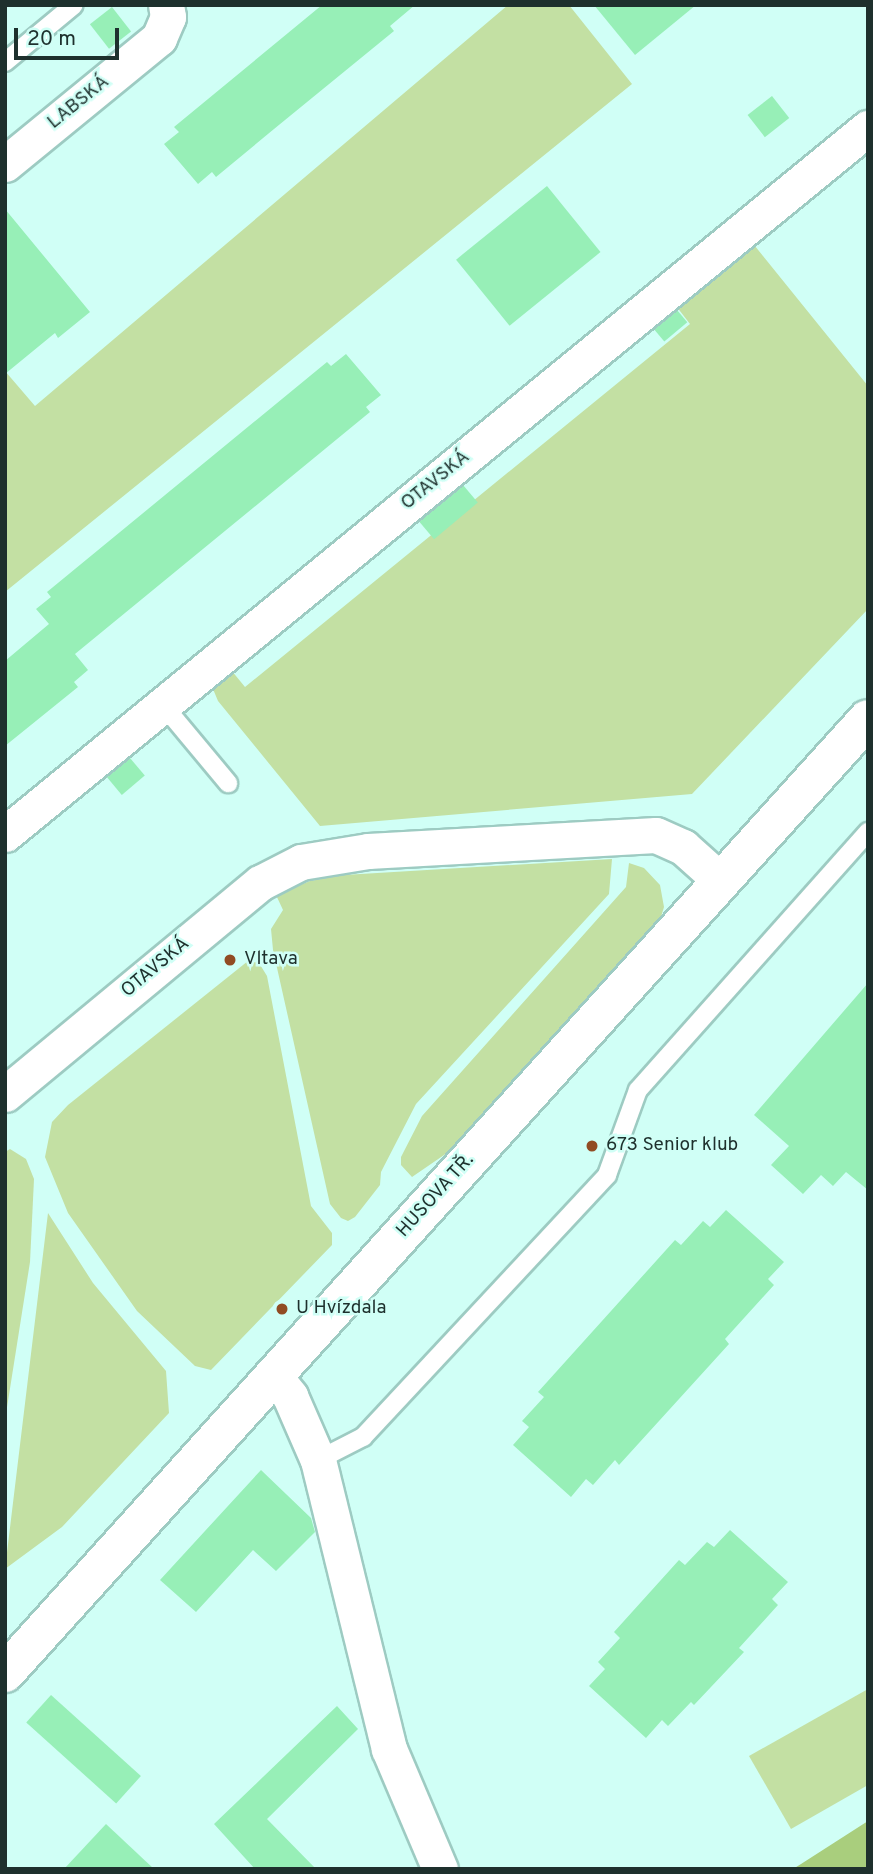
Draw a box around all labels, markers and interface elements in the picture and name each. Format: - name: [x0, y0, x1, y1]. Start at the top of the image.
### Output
- scale bar: [18, 14, 122, 58]
- text: 20 m: [27, 26, 76, 53]
- street label: LABSKÁ: [44, 71, 114, 135]
- street label: OTAVSKÁ: [397, 446, 475, 516]
- street label: OTAVSKÁ: [117, 933, 195, 1003]
- place label: Vltava: [244, 949, 298, 971]
- marker: Vltava: [222, 952, 238, 968]
- place label: 673 Senior klub: [606, 1135, 738, 1157]
- marker: 673 Senior klub: [584, 1138, 600, 1154]
- street label: HUSOVA TŘ.: [392, 1149, 480, 1243]
- place label: U Hvízdala: [296, 1298, 386, 1320]
- marker: U Hvízdala: [274, 1301, 290, 1317]

